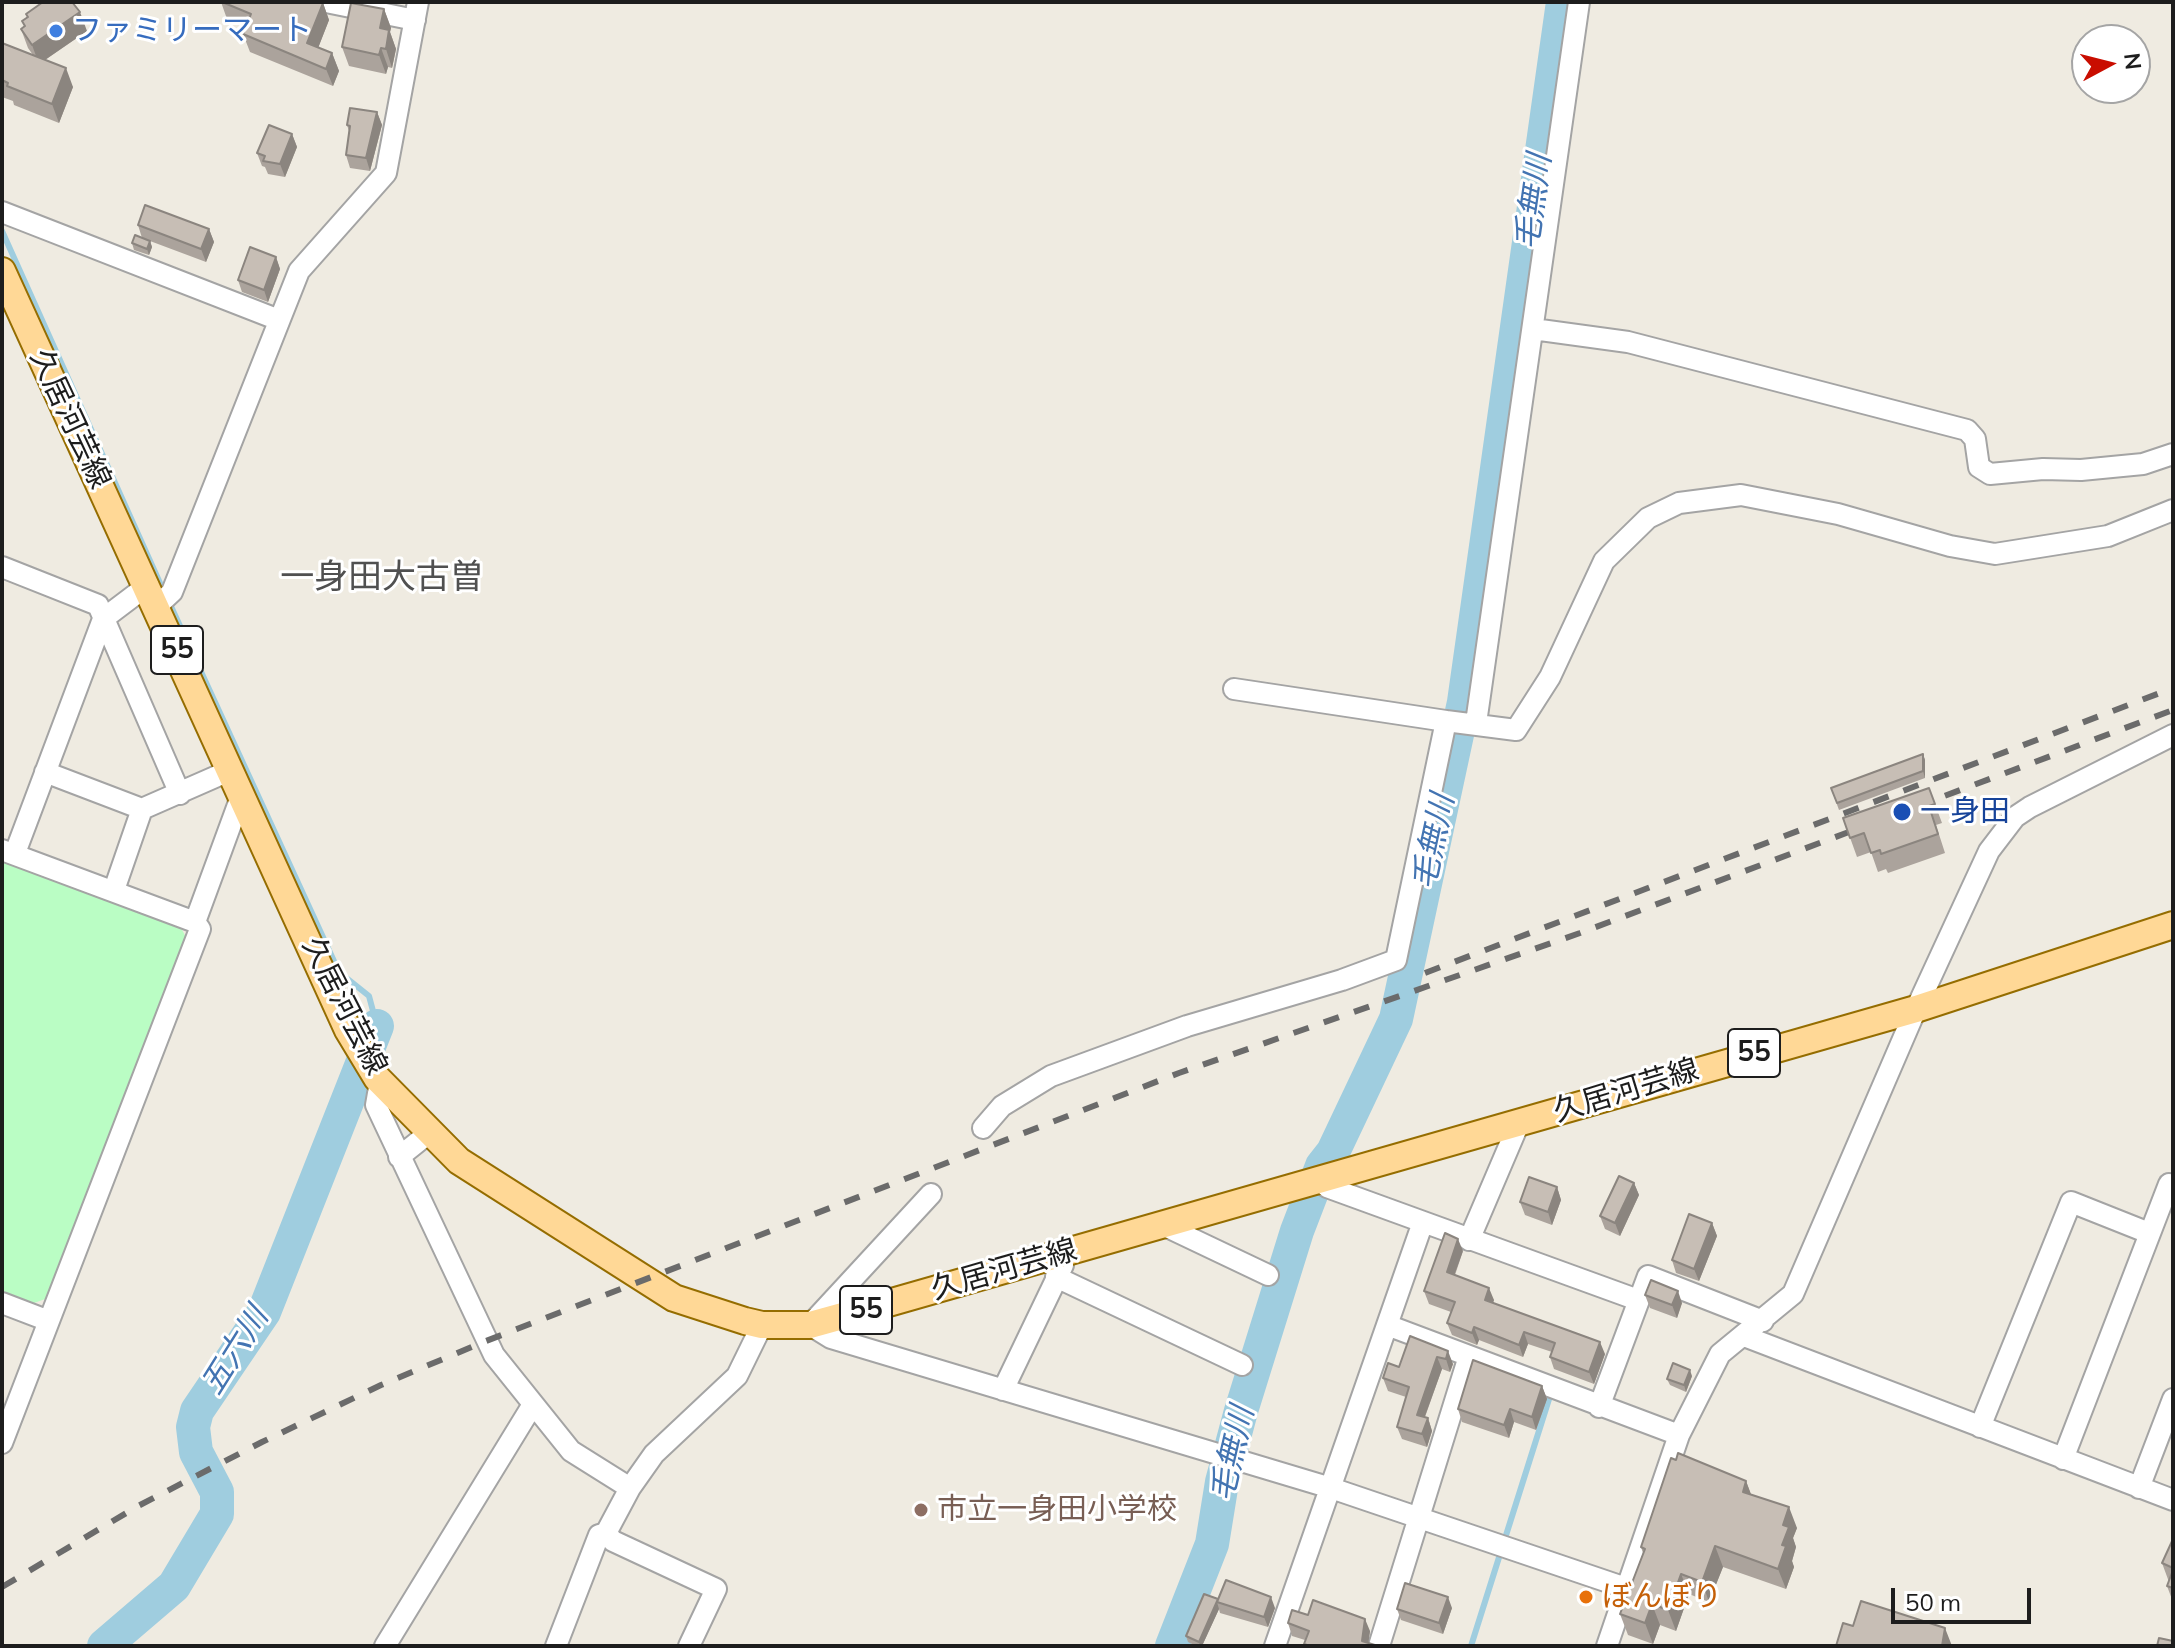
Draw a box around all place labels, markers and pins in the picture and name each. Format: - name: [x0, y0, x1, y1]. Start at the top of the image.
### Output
- place label: ファミリーマート: [72, 13, 312, 49]
- marker: ファミリーマート: [47, 22, 65, 40]
- place label: 一身田: [1920, 794, 2010, 830]
- marker: 一身田: [1891, 801, 1913, 823]
- place label: 市立一身田小学校: [937, 1492, 1177, 1528]
- marker: 市立一身田小学校: [912, 1501, 930, 1519]
- place label: ぼんぼり: [1602, 1579, 1722, 1615]
- marker: ぼんぼり: [1577, 1588, 1595, 1606]

